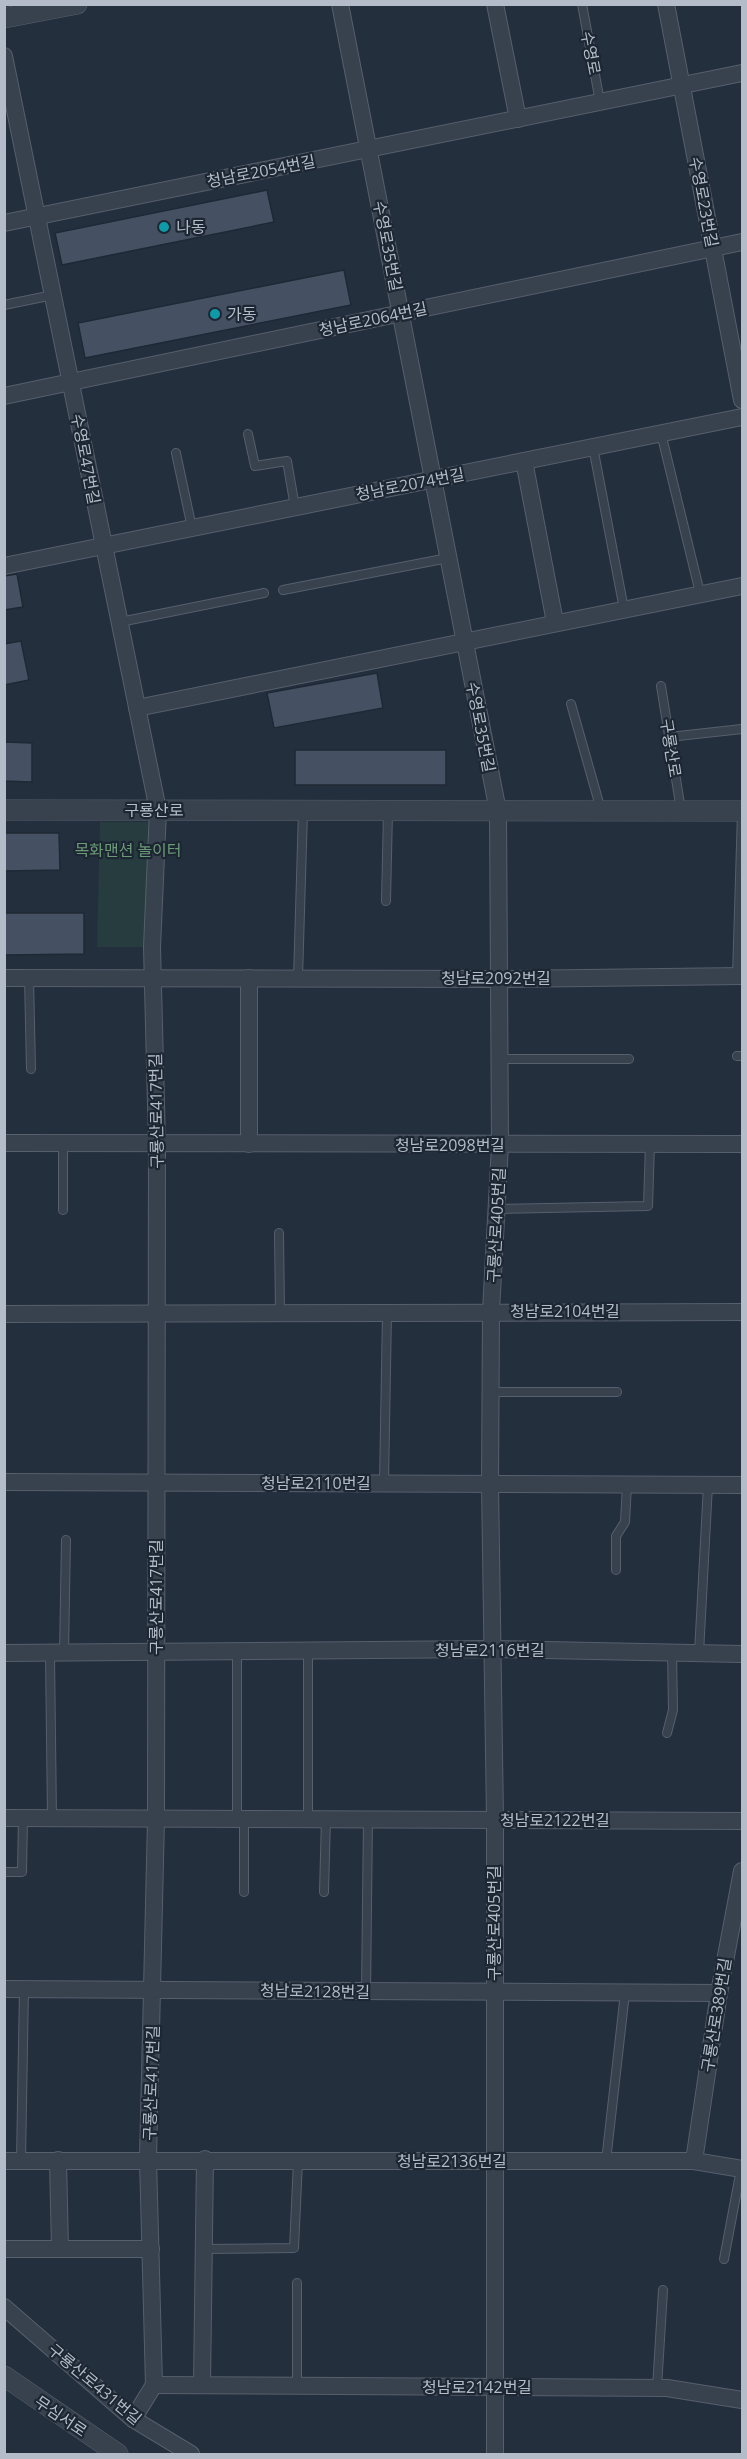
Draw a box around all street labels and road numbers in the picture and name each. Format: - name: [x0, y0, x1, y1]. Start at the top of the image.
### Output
- street label: 수영로: [576, 29, 606, 77]
- street label: 청남로2054번길: [205, 150, 317, 192]
- street label: 수영로23번길: [684, 155, 724, 249]
- street label: 수영로35번길: [368, 199, 408, 293]
- street label: 청남로2064번길: [317, 297, 429, 341]
- street label: 수영로47번길: [66, 412, 106, 506]
- street label: 청남로2074번길: [354, 463, 466, 505]
- street label: 수영로35번길: [461, 680, 501, 774]
- street label: 구룡산로: [656, 717, 687, 779]
- street label: 구룡산로: [125, 799, 184, 821]
- street label: 청남로2092번길: [441, 967, 551, 989]
- street label: 구룡산로417번길: [144, 1053, 168, 1169]
- street label: 청남로2098번길: [395, 1134, 505, 1156]
- street label: 구룡산로405번길: [482, 1167, 510, 1283]
- street label: 청남로2104번길: [510, 1300, 620, 1322]
- street label: 청남로2110번길: [261, 1472, 371, 1494]
- street label: 구룡산로417번길: [145, 1539, 167, 1655]
- street label: 청남로2116번길: [435, 1639, 545, 1661]
- street label: 청남로2122번길: [500, 1809, 610, 1831]
- street label: 구룡산로405번길: [483, 1865, 505, 1981]
- street label: 구룡산로389번길: [696, 1956, 736, 2074]
- street label: 청남로2128번길: [260, 1979, 370, 2003]
- street label: 구룡산로417번길: [138, 2025, 164, 2141]
- street label: 청남로2136번길: [397, 2150, 507, 2172]
- street label: 구룡산로431번길: [44, 2338, 146, 2430]
- street label: 청남로2142번길: [422, 2376, 532, 2398]
- street label: 무심서로: [30, 2390, 92, 2442]

